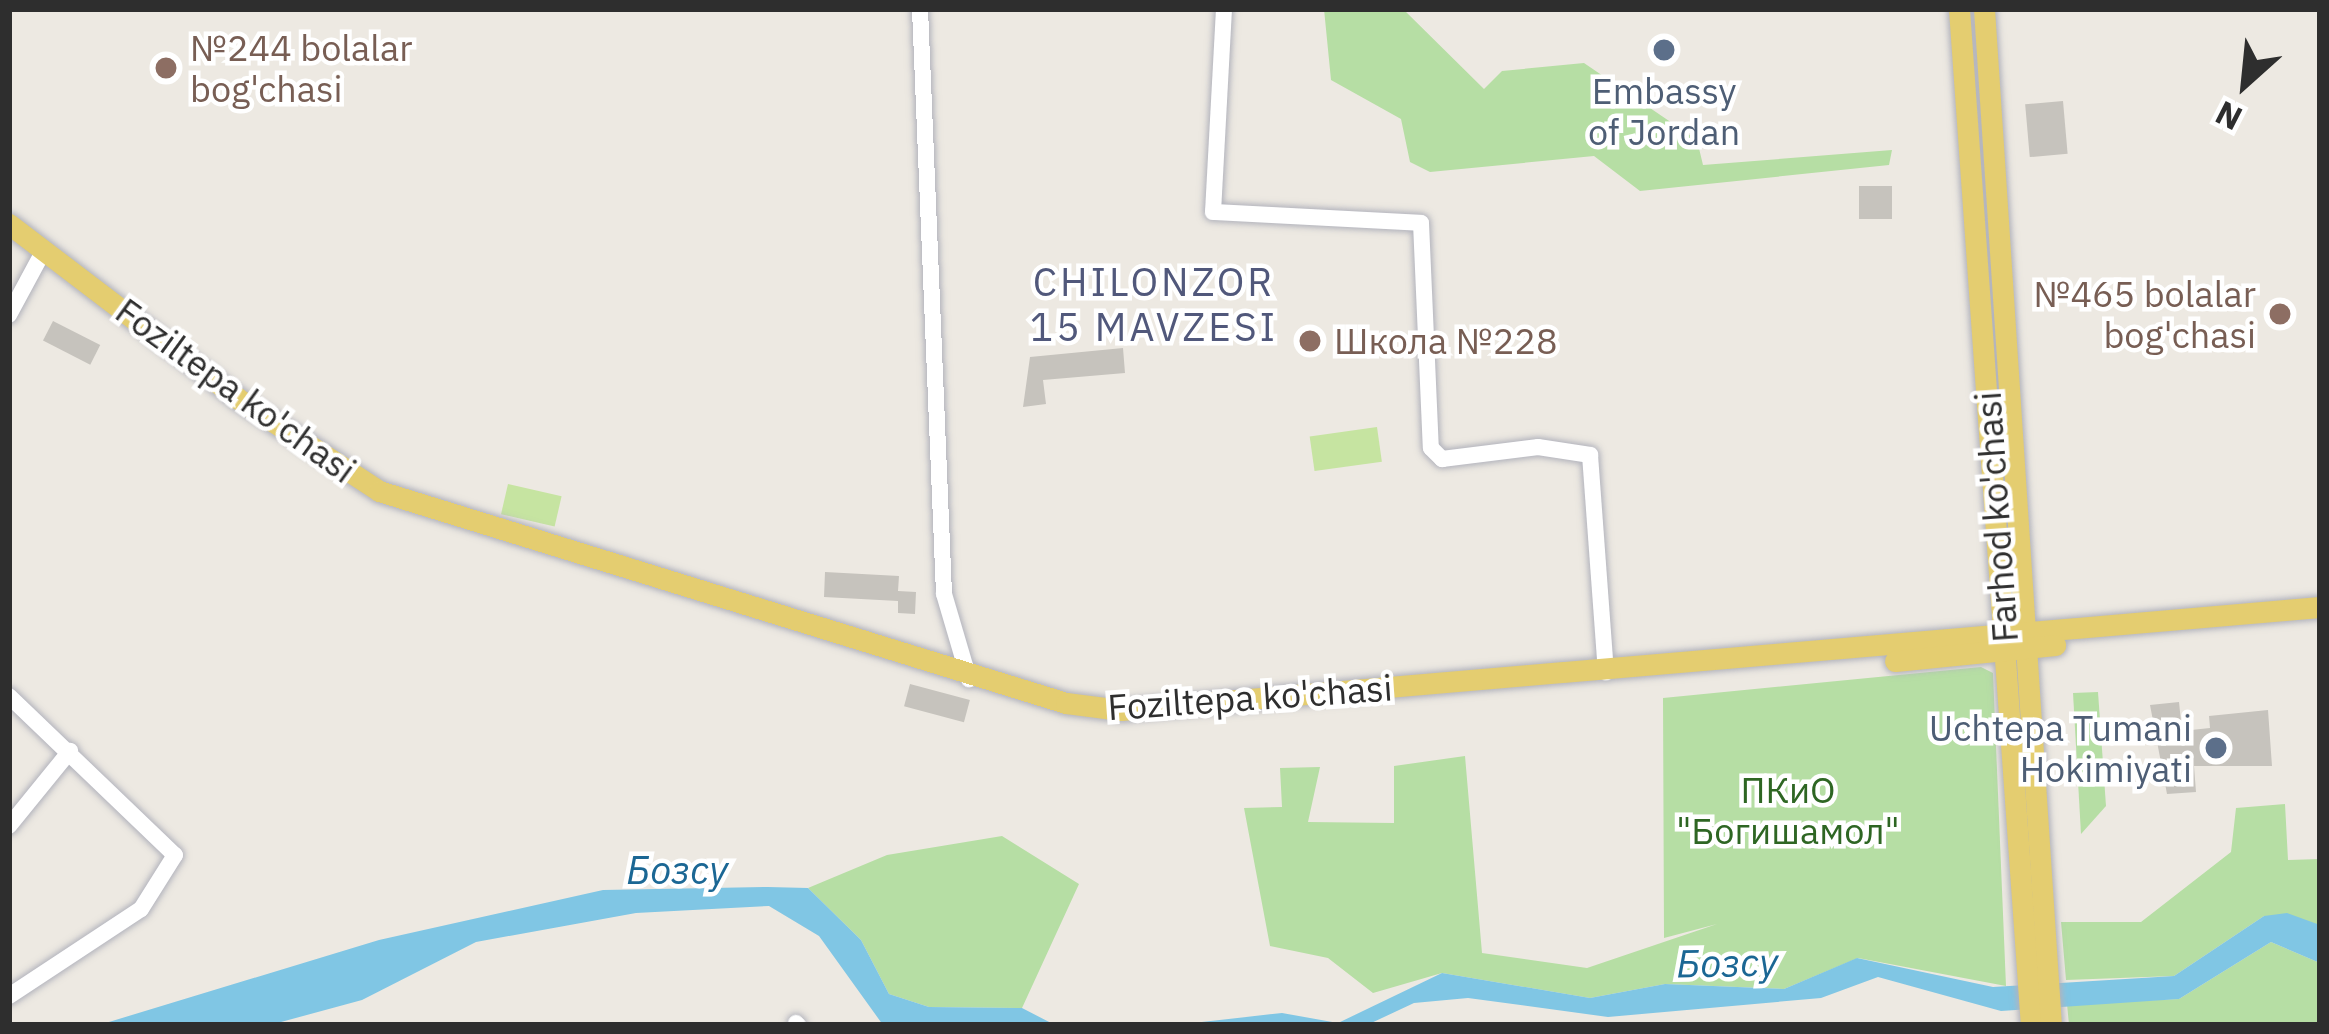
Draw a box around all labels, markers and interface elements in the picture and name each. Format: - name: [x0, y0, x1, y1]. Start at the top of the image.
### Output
- north arrow: [2185, 24, 2305, 144]
- place label: №244 bolalar bog'chasi: [190, 25, 413, 110]
- marker: Embassy of Jordan: [1651, 37, 1677, 63]
- marker: №244 bolalar bog'chasi: [153, 55, 179, 81]
- place label: Embassy of Jordan: [1588, 68, 1740, 153]
- text: N: [2208, 92, 2249, 141]
- district label: CHILONZOR 15 MAVZESI: [1030, 260, 1278, 351]
- place label: №465 bolalar bog'chasi: [2033, 271, 2256, 356]
- street label: Foziltepa ko'chasi: [108, 289, 364, 491]
- marker: №465 bolalar bog'chasi: [2267, 301, 2293, 327]
- place label: Школа №228: [1334, 319, 1557, 363]
- marker: Школа №228: [1297, 328, 1323, 354]
- street label: Farhod ko'chasi: [1966, 390, 2026, 644]
- street label: Foziltepa ko'chasi: [1106, 665, 1394, 729]
- place label: Uchtepa Tumani Hokimiyati: [1929, 705, 2192, 790]
- marker: Uchtepa Tumani Hokimiyati: [2203, 735, 2229, 761]
- park label: ПКиО "Богишамол": [1676, 767, 1900, 852]
- water label: Бозсу: [626, 847, 728, 893]
- water label: Бозсу: [1676, 939, 1778, 987]

